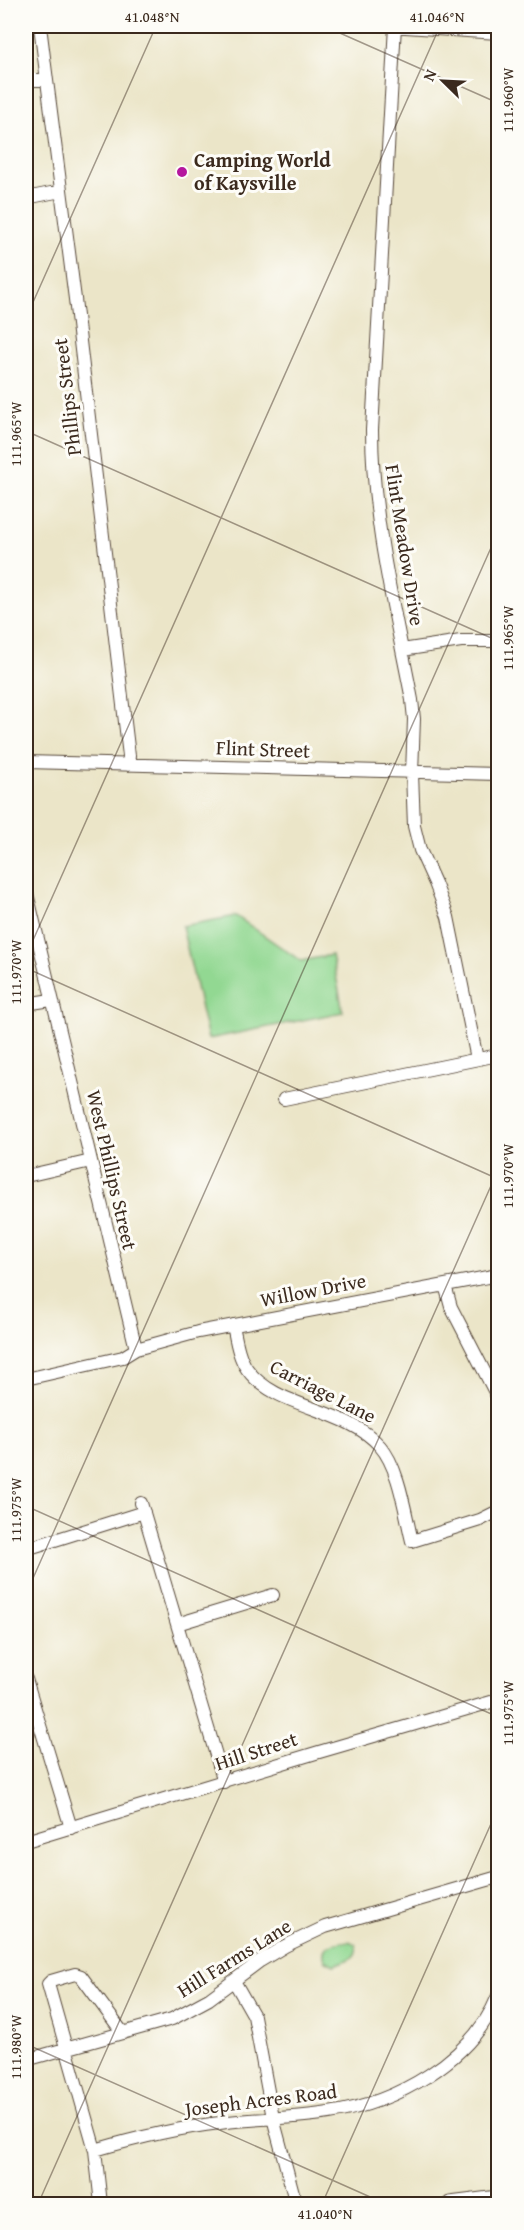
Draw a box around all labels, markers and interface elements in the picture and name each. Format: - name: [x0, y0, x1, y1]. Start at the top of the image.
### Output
- text: 41.048°N: [125, 6, 180, 27]
- text: 41.046°N: [410, 6, 465, 27]
- north arrow: [413, 51, 473, 111]
- text: N: [416, 65, 443, 85]
- text: 111.960°W: [497, 67, 518, 133]
- place label: Camping World of Kaysville: [194, 145, 331, 197]
- marker: Camping World of Kaysville: [175, 165, 189, 179]
- street label: Phillips Street: [45, 337, 88, 457]
- text: 111.965°W: [5, 401, 26, 467]
- street label: Flint Meadow Drive: [378, 462, 433, 628]
- text: 111.965°W: [497, 605, 518, 671]
- street label: Flint Street: [215, 732, 311, 765]
- text: 111.970°W: [5, 939, 26, 1005]
- street label: West Phillips Street: [80, 1087, 145, 1253]
- text: 111.970°W: [497, 1143, 518, 1209]
- street label: Willow Drive: [258, 1265, 368, 1314]
- street label: Carriage Lane: [265, 1351, 381, 1430]
- text: 111.975°W: [5, 1477, 26, 1543]
- text: 111.975°W: [497, 1680, 518, 1746]
- street label: Hill Street: [211, 1724, 301, 1777]
- street label: Hill Farms Lane: [171, 1911, 296, 2004]
- text: 111.980°W: [5, 2014, 26, 2080]
- street label: Joseph Acres Road: [180, 2076, 339, 2124]
- text: 41.040°N: [298, 2203, 353, 2224]

